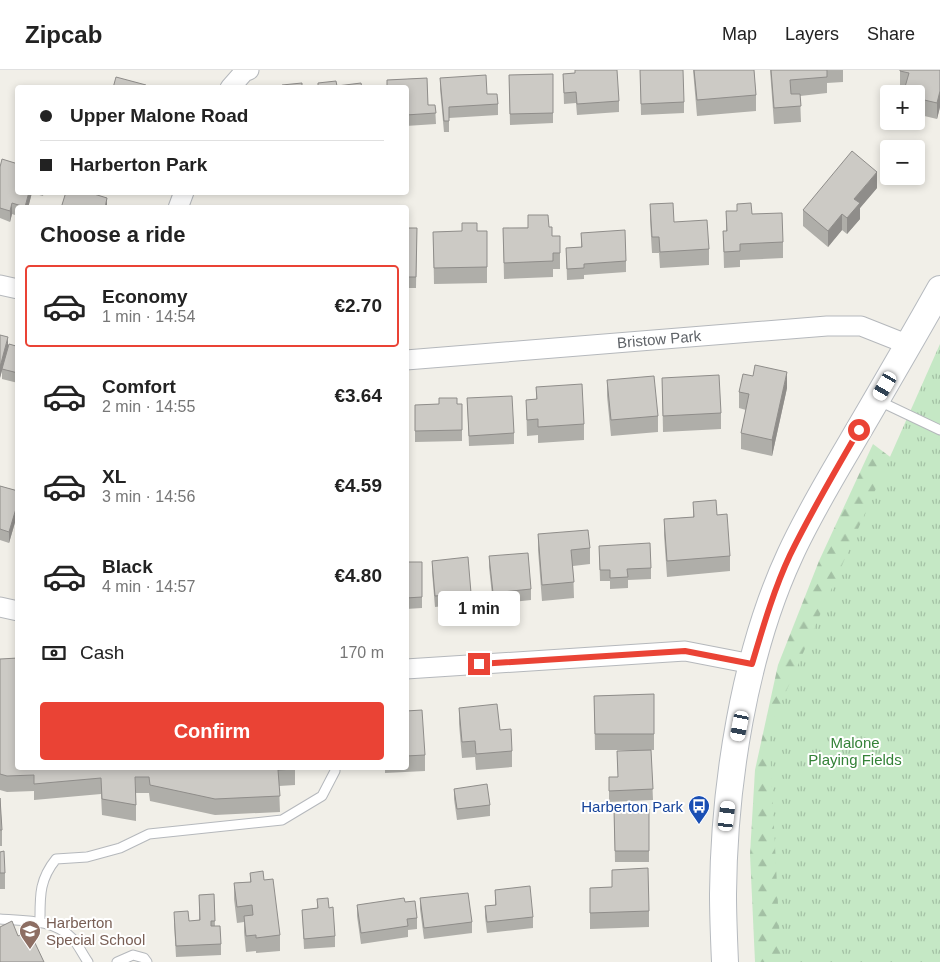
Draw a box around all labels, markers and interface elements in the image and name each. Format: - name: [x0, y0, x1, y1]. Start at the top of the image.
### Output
- text: Zipcab: [25, 21, 102, 48]
- text: Map: [722, 24, 757, 44]
- text: Layers: [785, 24, 839, 44]
- text: Share: [867, 24, 915, 44]
- map controls: [880, 85, 925, 185]
- button: +: [880, 85, 925, 130]
- text: Upper Malone Road: [70, 105, 248, 126]
- button: −: [880, 140, 925, 185]
- text: Harberton Park: [70, 154, 207, 175]
- text: Choose a ride: [40, 222, 185, 247]
- icon: car: [42, 284, 87, 329]
- text: Economy: [102, 286, 188, 307]
- text: €2.70: [334, 295, 382, 316]
- text: 1 min · 14:54: [102, 308, 195, 325]
- street label: Bristow Park: [616, 327, 702, 351]
- car: [871, 369, 898, 403]
- icon: car: [42, 374, 87, 419]
- text: Comfort: [102, 376, 176, 397]
- text: €3.64: [334, 385, 382, 406]
- text: 2 min · 14:55: [102, 398, 195, 415]
- route start: [848, 419, 870, 441]
- icon: car: [42, 464, 87, 509]
- text: XL: [102, 466, 126, 487]
- text: €4.59: [334, 475, 382, 496]
- text: 3 min · 14:56: [102, 488, 195, 505]
- icon: car: [42, 554, 87, 599]
- text: Black: [102, 556, 153, 577]
- text: €4.80: [334, 565, 382, 586]
- text: 4 min · 14:57: [102, 578, 195, 595]
- callout: 1 min: [438, 592, 520, 626]
- text: 1 min: [458, 600, 500, 617]
- icon: cash: [40, 639, 68, 667]
- text: Cash: [80, 642, 124, 663]
- text: 170 m: [340, 644, 384, 661]
- route end: [468, 653, 490, 675]
- button: Confirm: [40, 702, 384, 760]
- car: [729, 710, 750, 742]
- park label: Malone Playing Fields: [808, 734, 902, 768]
- bus stop icon: Harberton Park: [687, 794, 711, 825]
- place label: Harberton Park: [581, 798, 683, 815]
- car: [717, 800, 736, 832]
- place label: Harberton Special School: [46, 914, 145, 948]
- school or university icon: Harberton Special School: [18, 919, 42, 950]

